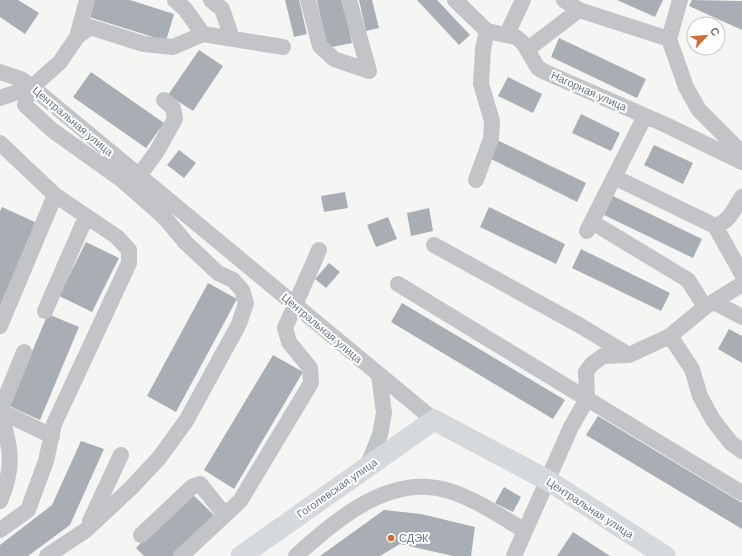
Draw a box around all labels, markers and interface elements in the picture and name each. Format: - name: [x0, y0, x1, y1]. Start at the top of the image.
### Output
- north arrow: [686, 16, 726, 56]
- text: С: [708, 25, 722, 38]
- street label: Нагорная улица: [549, 69, 629, 113]
- street label: Центральная улица: [30, 84, 116, 159]
- street label: Центральная улица: [279, 291, 365, 366]
- street label: Гоголевская улица: [295, 455, 380, 520]
- street label: Центральная улица: [544, 475, 636, 541]
- place label: СДЭК: [399, 532, 429, 544]
- marker: СДЭК: [386, 533, 396, 543]

